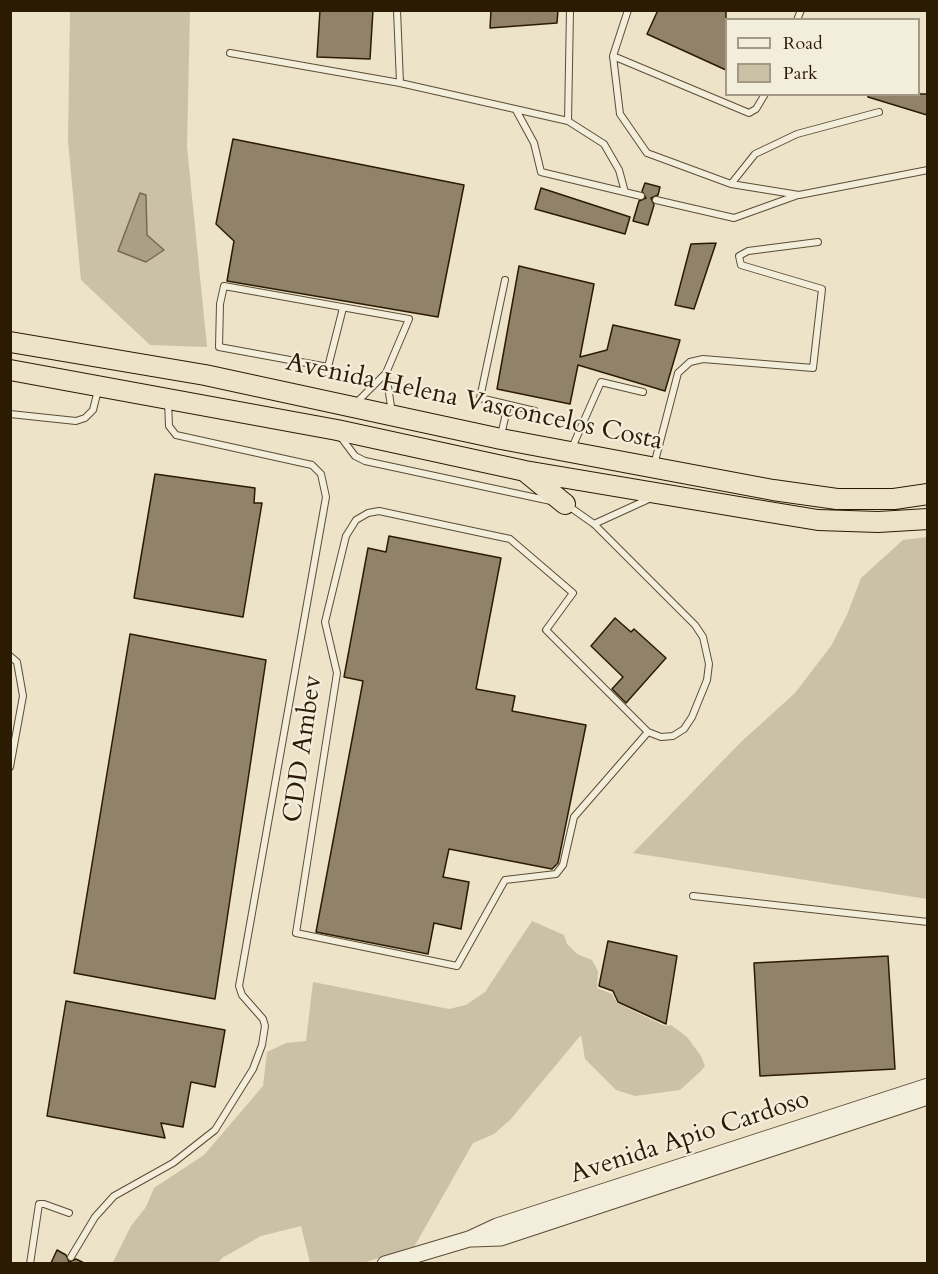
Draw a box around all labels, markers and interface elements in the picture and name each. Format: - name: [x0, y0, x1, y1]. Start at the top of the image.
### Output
- legend: [725, 18, 920, 96]
- text: Road: [783, 31, 823, 56]
- text: Park: [783, 61, 818, 86]
- street label: Avenida Helena Vasconcelos Costa: [283, 348, 665, 458]
- street label: CDD Ambev: [278, 673, 330, 825]
- street label: Avenida Apio Cardoso: [567, 1085, 813, 1191]

